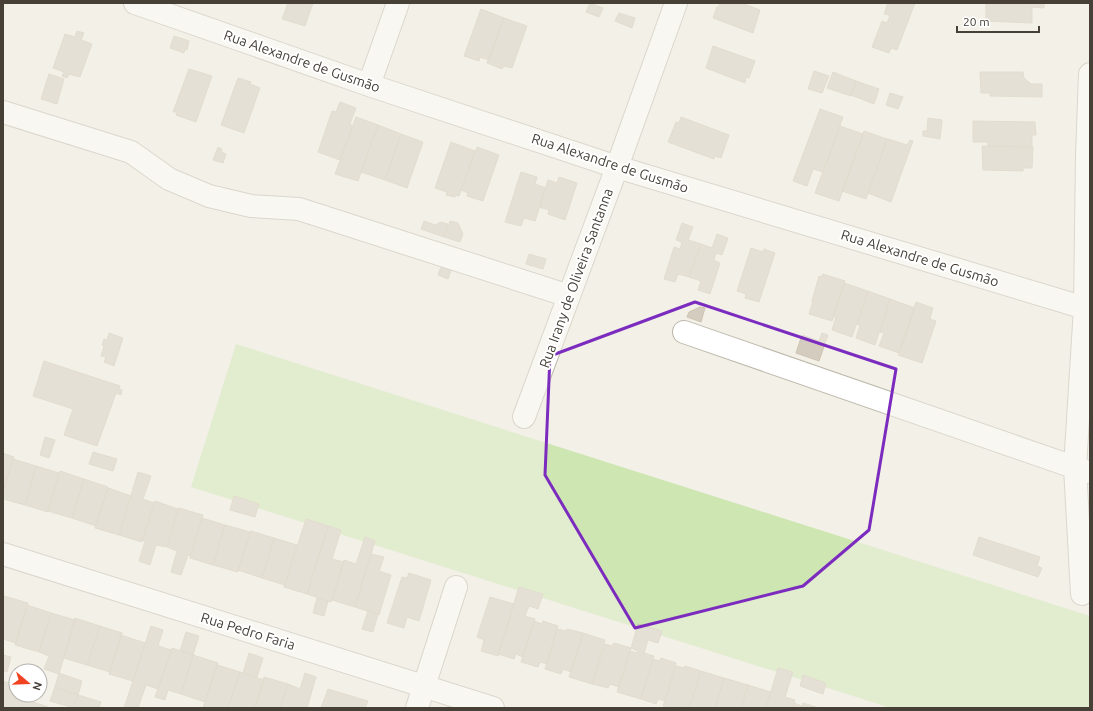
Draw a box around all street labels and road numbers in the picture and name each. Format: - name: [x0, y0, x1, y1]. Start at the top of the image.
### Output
- street label: Rua Alexandre de Gusmão: [222, 27, 382, 95]
- street label: Rua Alexandre de Gusmão: [529, 130, 691, 196]
- street label: Rua Irany de Oliveira Santanna: [536, 186, 616, 370]
- street label: Rua Alexandre de Gusmão: [839, 226, 1001, 290]
- street label: Rua Pedro Faria: [199, 609, 297, 653]

